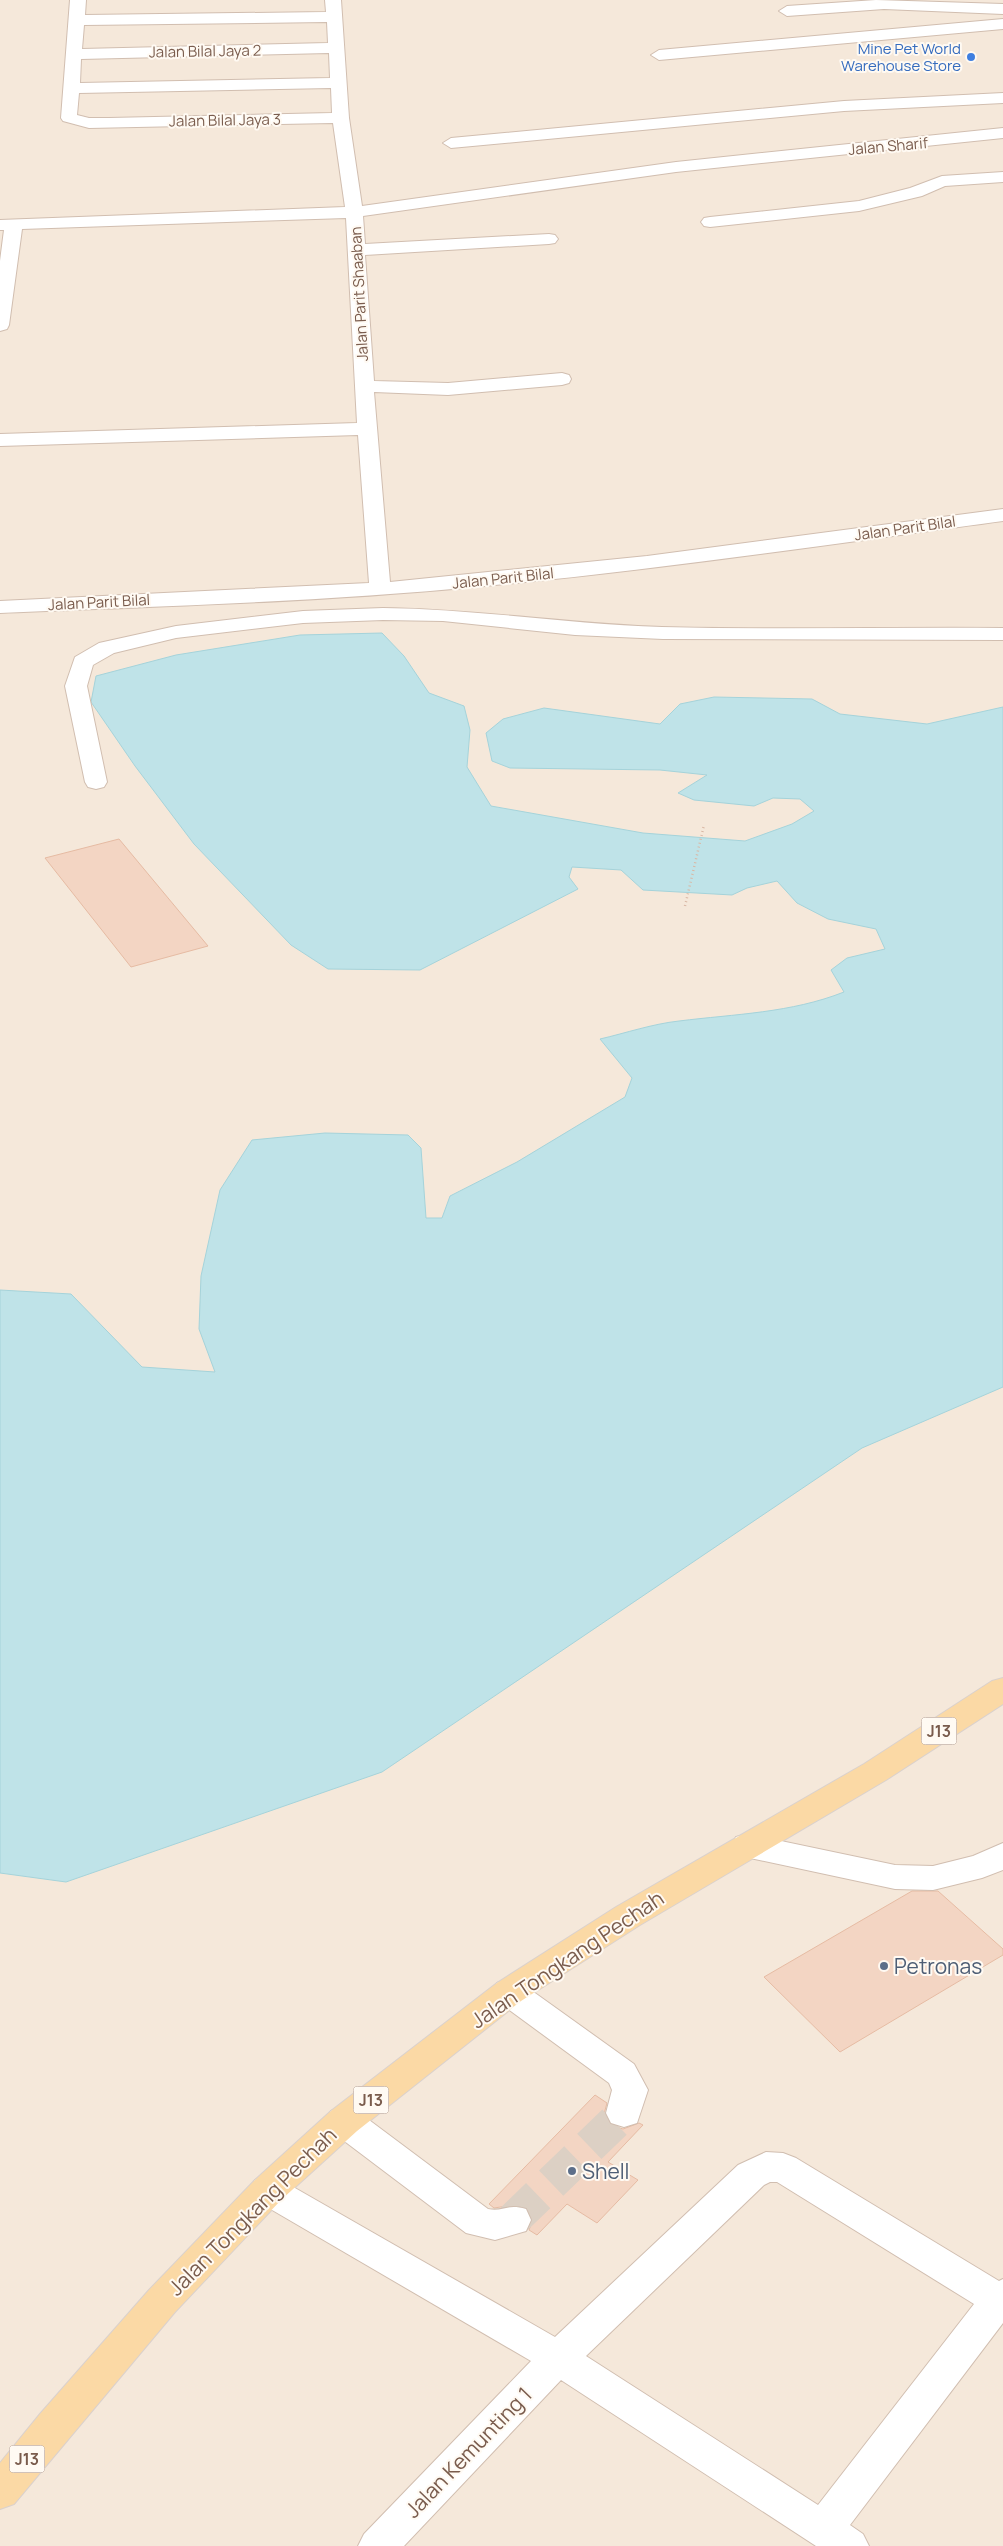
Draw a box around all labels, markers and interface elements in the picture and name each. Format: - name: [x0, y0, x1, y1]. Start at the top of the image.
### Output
- place label: Mine Pet World Warehouse Store: [841, 38, 961, 76]
- street label: Jalan Bilal Jaya 2: [149, 40, 261, 62]
- marker: Mine Pet World Warehouse Store: [965, 51, 977, 63]
- street label: Jalan Bilal Jaya 3: [169, 109, 281, 131]
- street label: Jalan Sharif: [847, 132, 929, 160]
- street label: Jalan Parit Shaaban: [345, 226, 373, 362]
- street label: Jalan Parit Bilal: [853, 511, 957, 545]
- street label: Jalan Parit Bilal: [451, 562, 555, 594]
- street label: Jalan Parit Bilal: [48, 589, 150, 615]
- road number: J13: [922, 1718, 956, 1744]
- street label: Jalan Tongkang Pechah: [465, 1884, 669, 2034]
- place label: Petronas: [894, 1952, 982, 1980]
- marker: Petronas: [878, 1960, 890, 1972]
- road number: J13: [354, 2086, 388, 2114]
- street label: Jalan Tongkang Pechah: [162, 2121, 342, 2301]
- place label: Shell: [582, 2157, 630, 2185]
- marker: Shell: [566, 2165, 578, 2177]
- street label: Jalan Kemunting 1: [398, 2381, 538, 2523]
- road number: J13: [10, 2446, 44, 2472]

